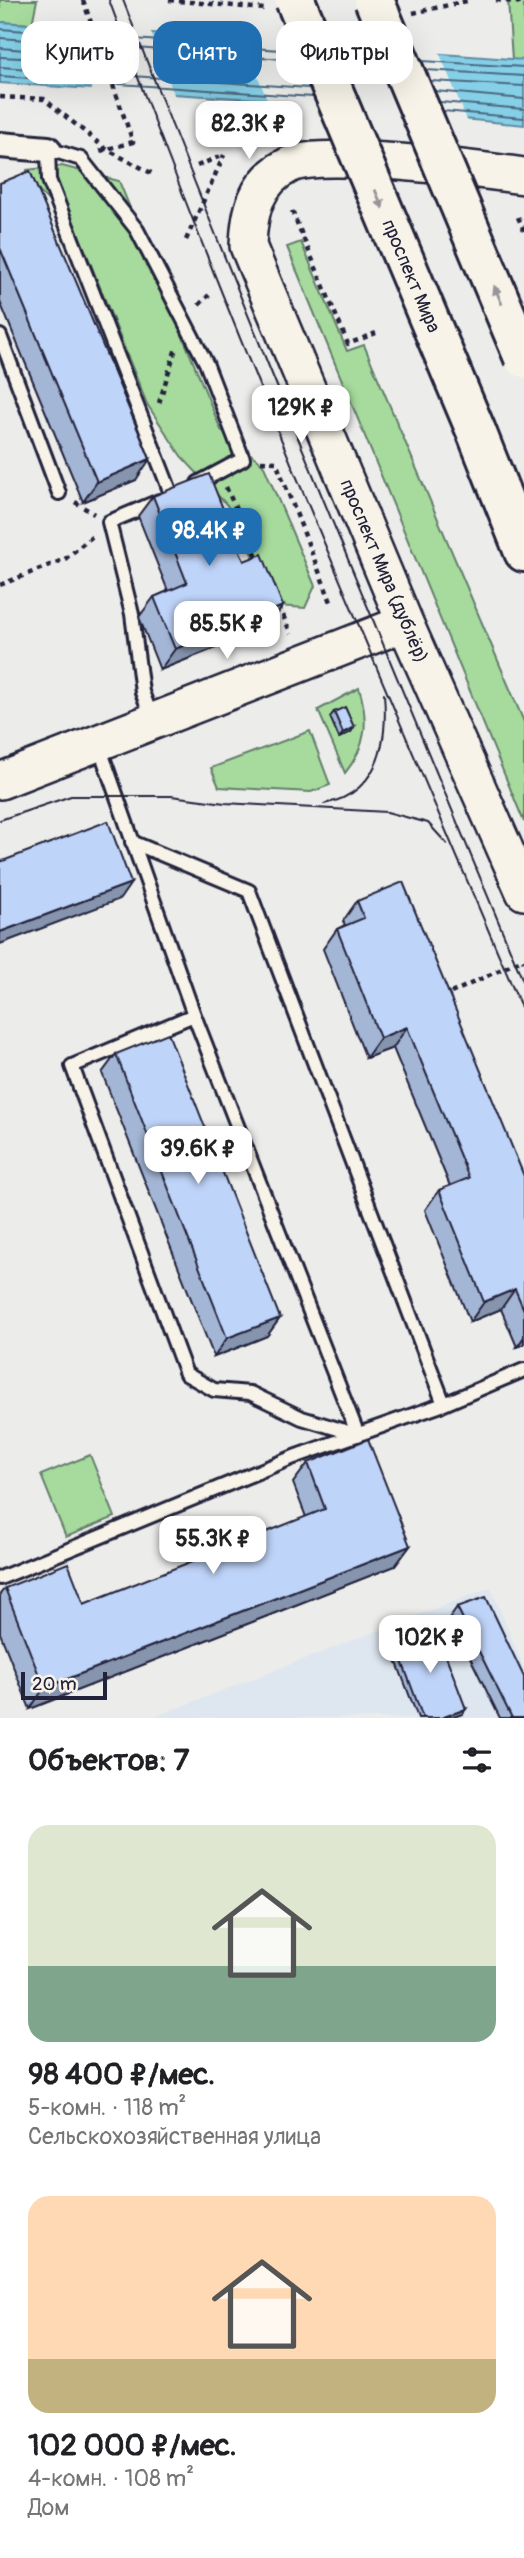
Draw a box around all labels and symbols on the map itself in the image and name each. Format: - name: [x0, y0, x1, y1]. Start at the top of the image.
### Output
- pin: 82.3K ₽: [184, 102, 314, 161]
- one-way arrow: [373, 188, 384, 209]
- street label: проспект Мира: [376, 216, 446, 336]
- one-way arrow: [492, 284, 503, 305]
- pin: 129K ₽: [244, 386, 358, 445]
- street label: проспект Мира (дублёр): [334, 475, 434, 667]
- pin: 98.4K ₽: [144, 508, 274, 568]
- pin: 85.5K ₽: [162, 602, 292, 661]
- pin: 39.6K ₽: [133, 1126, 263, 1186]
- pin: 55.3K ₽: [148, 1516, 278, 1576]
- pin: 102K ₽: [373, 1616, 487, 1675]
- scale bar: [21, 1669, 107, 1701]

